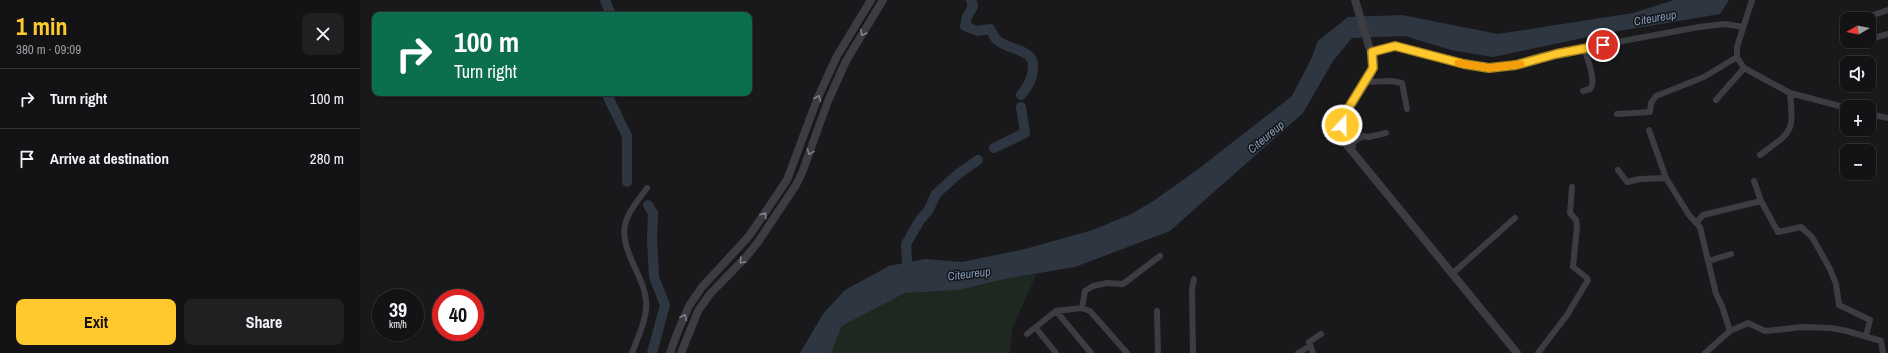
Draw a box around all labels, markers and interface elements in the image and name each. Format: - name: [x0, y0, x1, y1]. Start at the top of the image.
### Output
- water label: Citeureup: [1632, 6, 1678, 30]
- text: 1 min: [16, 10, 67, 42]
- north arrow: [1840, 12, 1876, 48]
- map controls: [1840, 12, 1876, 180]
- button: close: [302, 13, 344, 55]
- text: 100 m: [454, 23, 519, 61]
- icon: right: [388, 28, 440, 80]
- pin: [1586, 28, 1620, 62]
- one-way arrow: [860, 29, 868, 36]
- icon: arrive: [1592, 34, 1614, 56]
- text: 380 m · 09:09: [16, 41, 81, 58]
- button: sound: [1840, 56, 1876, 92]
- text: Turn right: [454, 59, 517, 84]
- icon: right: [16, 88, 38, 110]
- text: Turn right: [50, 88, 107, 109]
- text: 100 m: [310, 88, 344, 109]
- one-way arrow: [814, 94, 822, 101]
- button: +: [1840, 100, 1876, 136]
- position arrow: [1321, 104, 1363, 146]
- water label: Citeureup: [1244, 117, 1288, 157]
- button: −: [1840, 144, 1876, 180]
- icon: arrive: [16, 148, 38, 170]
- text: Arrive at destination: [50, 148, 169, 169]
- text: 280 m: [310, 148, 344, 169]
- one-way arrow: [806, 148, 814, 155]
- one-way arrow: [759, 212, 767, 219]
- one-way arrow: [739, 256, 747, 264]
- water label: Citeureup: [947, 263, 992, 285]
- speed limit sign: 40: [432, 289, 484, 341]
- text: 39: [389, 296, 407, 323]
- button: Exit: [16, 299, 176, 345]
- button: Share: [184, 299, 344, 345]
- one-way arrow: [679, 313, 687, 321]
- text: km/h: [389, 318, 407, 331]

